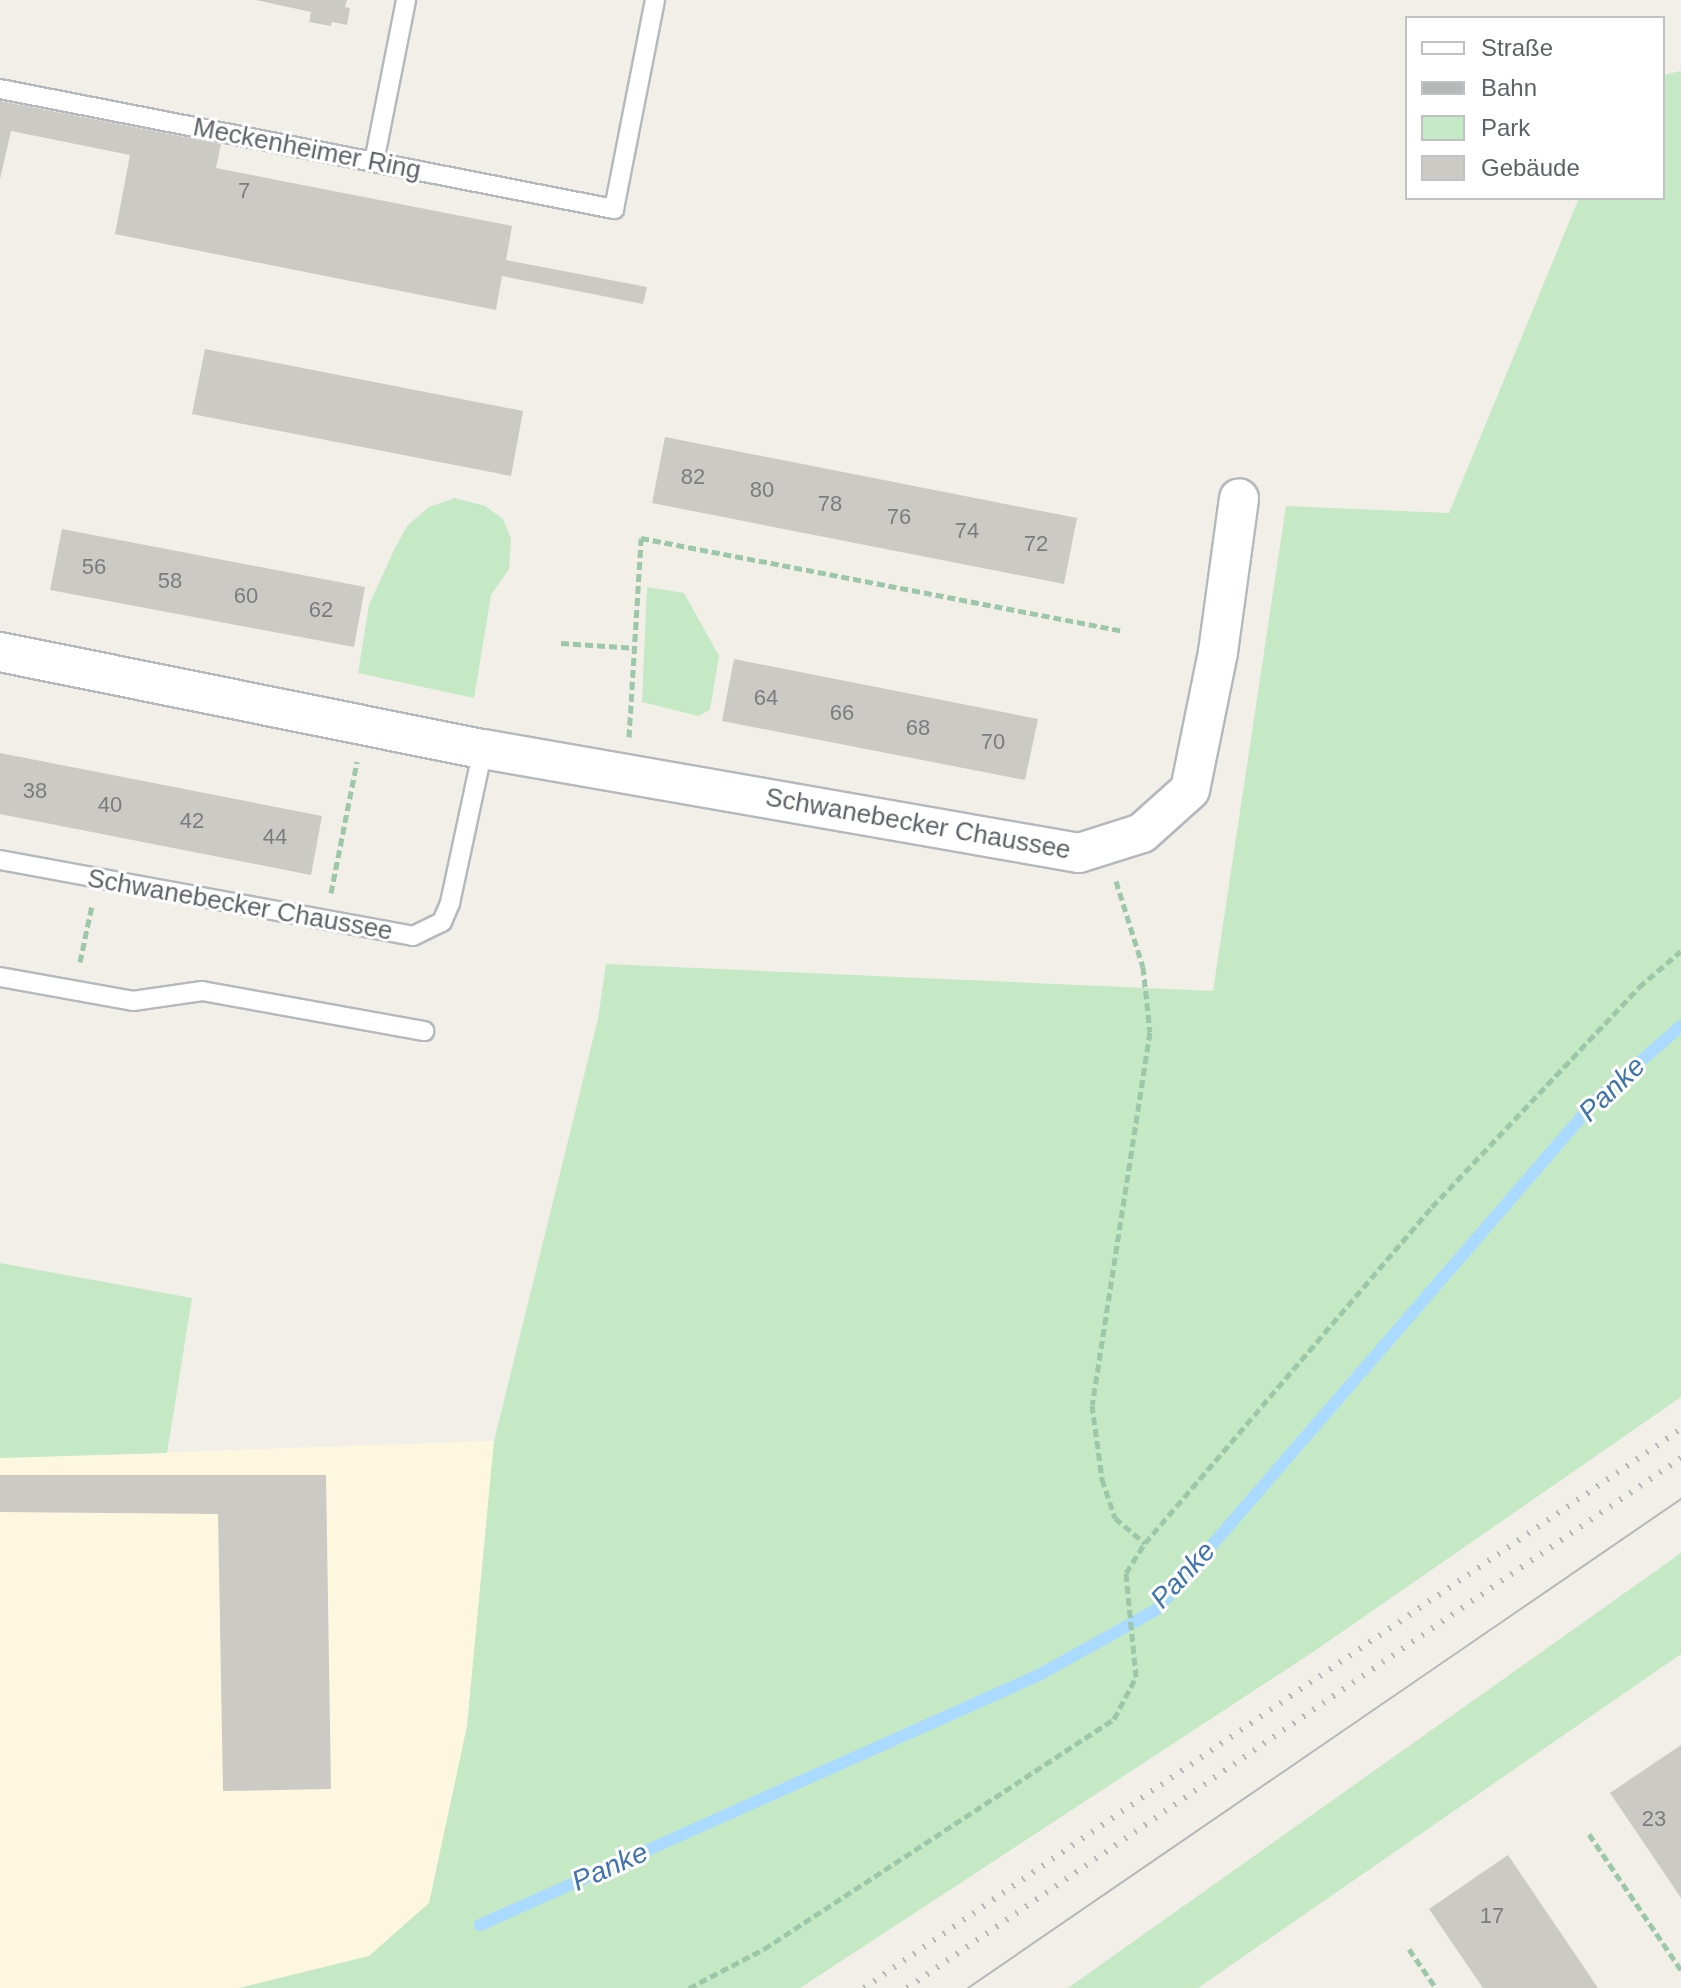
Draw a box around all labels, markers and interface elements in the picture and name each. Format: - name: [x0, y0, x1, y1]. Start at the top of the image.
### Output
- legend: [1405, 16, 1665, 200]
- text: Straße: [1481, 34, 1553, 61]
- text: Bahn: [1481, 74, 1537, 101]
- street label: Meckenheimer Ring: [191, 112, 423, 186]
- text: Park: [1481, 114, 1530, 141]
- text: Gebäude: [1481, 154, 1580, 181]
- house number: 7: [238, 178, 250, 204]
- house number: 82: [681, 464, 705, 490]
- house number: 80: [750, 477, 774, 503]
- house number: 78: [818, 491, 842, 517]
- house number: 76: [887, 504, 911, 530]
- house number: 74: [955, 518, 979, 544]
- house number: 72: [1024, 531, 1048, 557]
- house number: 56: [82, 554, 106, 580]
- house number: 58: [158, 568, 182, 594]
- house number: 60: [234, 583, 258, 609]
- house number: 62: [309, 597, 333, 623]
- house number: 64: [754, 685, 778, 711]
- house number: 66: [830, 700, 854, 726]
- house number: 68: [906, 715, 930, 741]
- house number: 70: [981, 729, 1005, 755]
- house number: 38: [23, 778, 47, 804]
- street label: Schwanebecker Chaussee: [763, 782, 1073, 866]
- house number: 40: [98, 792, 122, 818]
- house number: 42: [180, 808, 204, 834]
- house number: 44: [263, 824, 287, 850]
- street label: Schwanebecker Chaussee: [85, 863, 395, 947]
- water label: Panke: [1572, 1049, 1652, 1129]
- water label: Panke: [1144, 1535, 1222, 1615]
- house number: 23: [1642, 1806, 1666, 1832]
- water label: Panke: [567, 1836, 653, 1898]
- house number: 17: [1480, 1903, 1504, 1929]

